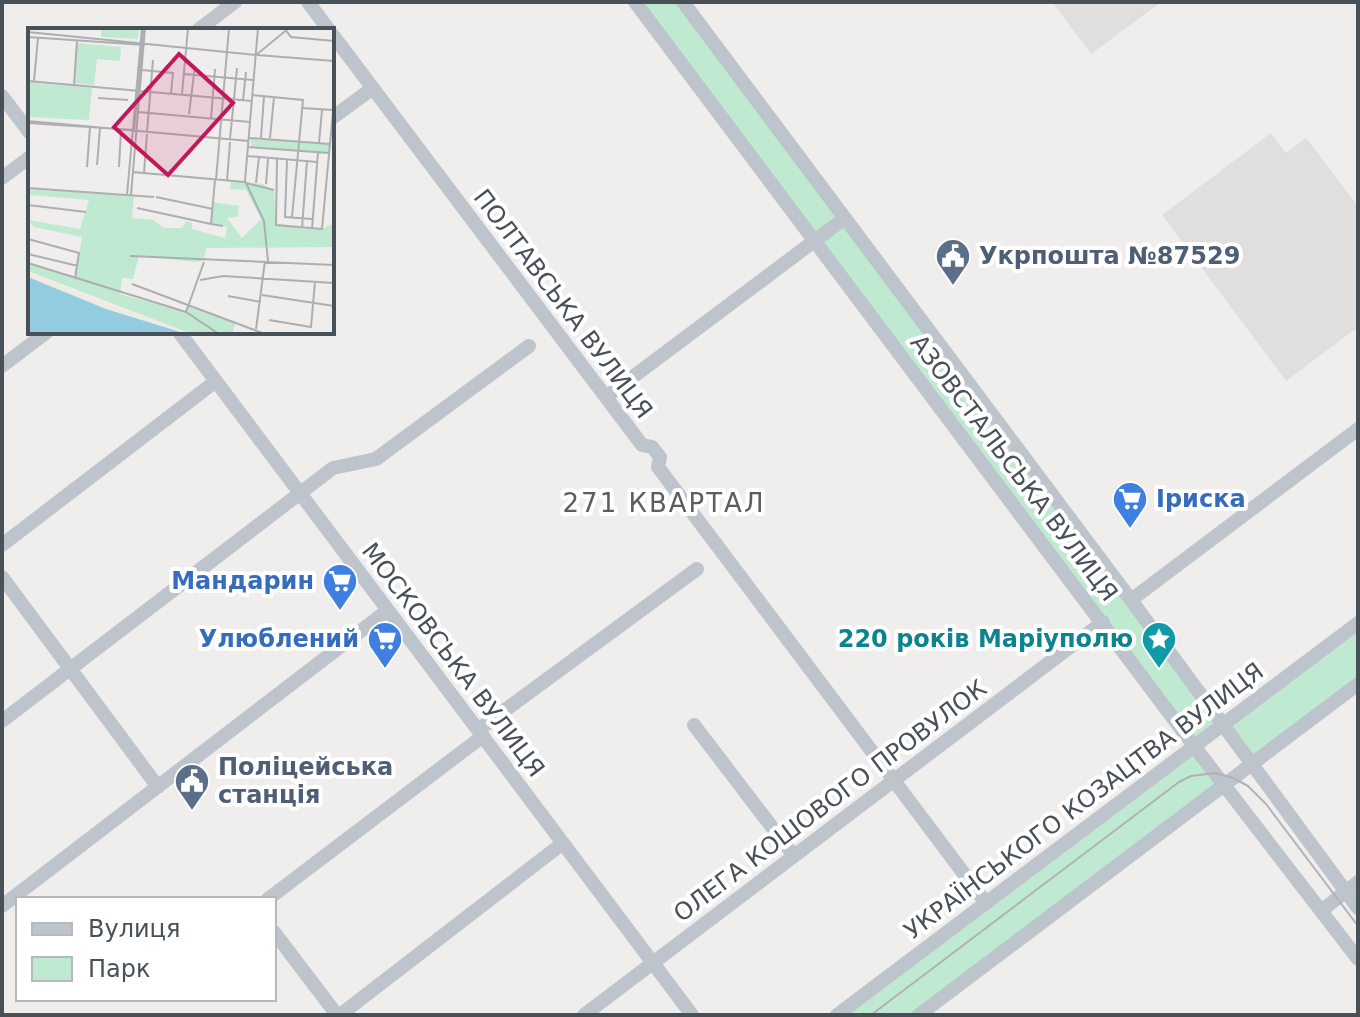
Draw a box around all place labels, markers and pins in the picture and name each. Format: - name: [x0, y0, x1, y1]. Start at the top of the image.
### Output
- public building icon: Укрпошта №87529: [934, 237, 972, 287]
- place label: Укрпошта №87529: [979, 242, 1240, 270]
- supermarket icon: Іриска: [1111, 480, 1149, 530]
- place label: Іриска: [1156, 485, 1246, 513]
- supermarket icon: Мандарин: [321, 562, 359, 612]
- place label: Мандарин: [171, 567, 314, 595]
- supermarket icon: Улюблений: [366, 620, 404, 670]
- place icon: 220 років Маріуполю: [1140, 620, 1178, 670]
- place label: Улюблений: [199, 625, 359, 653]
- place label: 220 років Маріуполю: [838, 625, 1133, 653]
- place label: Поліцейська станція: [218, 753, 393, 809]
- public building icon: Поліцейська станція: [173, 762, 211, 812]

